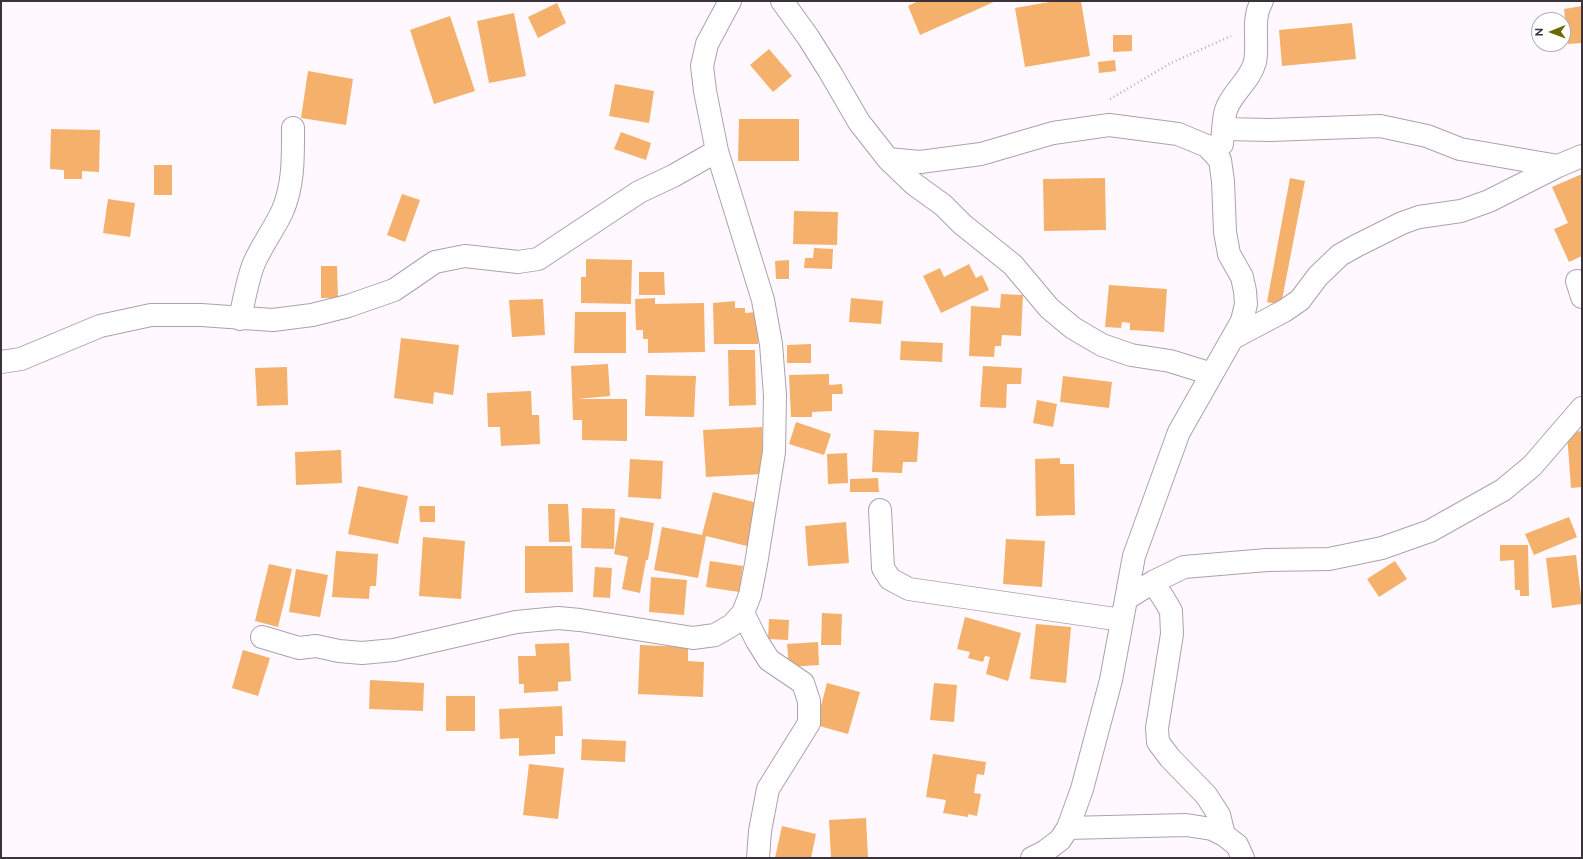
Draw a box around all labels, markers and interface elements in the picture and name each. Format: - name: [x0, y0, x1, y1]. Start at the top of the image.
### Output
- north arrow: [1531, 12, 1571, 52]
- text: N: [1533, 28, 1546, 37]

